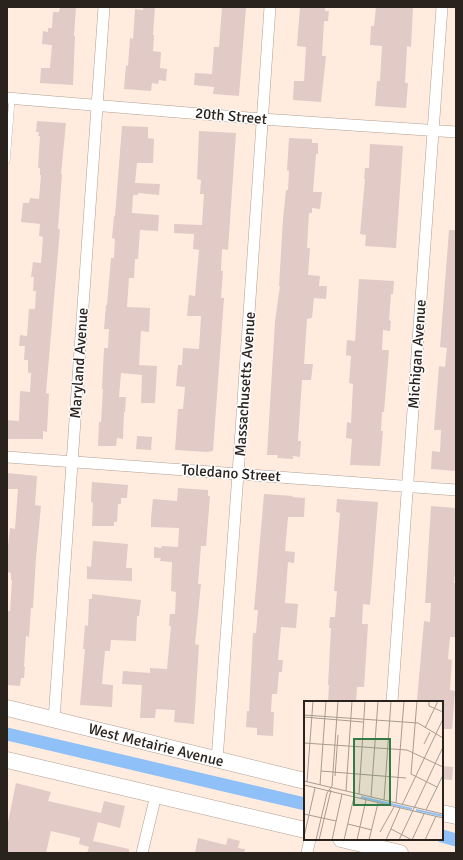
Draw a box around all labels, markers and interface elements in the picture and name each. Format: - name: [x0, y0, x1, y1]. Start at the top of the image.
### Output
- street label: 20th Street: [194, 104, 268, 128]
- street label: Michigan Avenue: [404, 299, 430, 409]
- street label: Maryland Avenue: [66, 307, 92, 419]
- street label: Massachusetts Avenue: [231, 311, 259, 457]
- street label: Toledano Street: [181, 461, 281, 485]
- inset map: [304, 701, 443, 840]
- street label: West Metairie Avenue: [86, 719, 226, 771]

